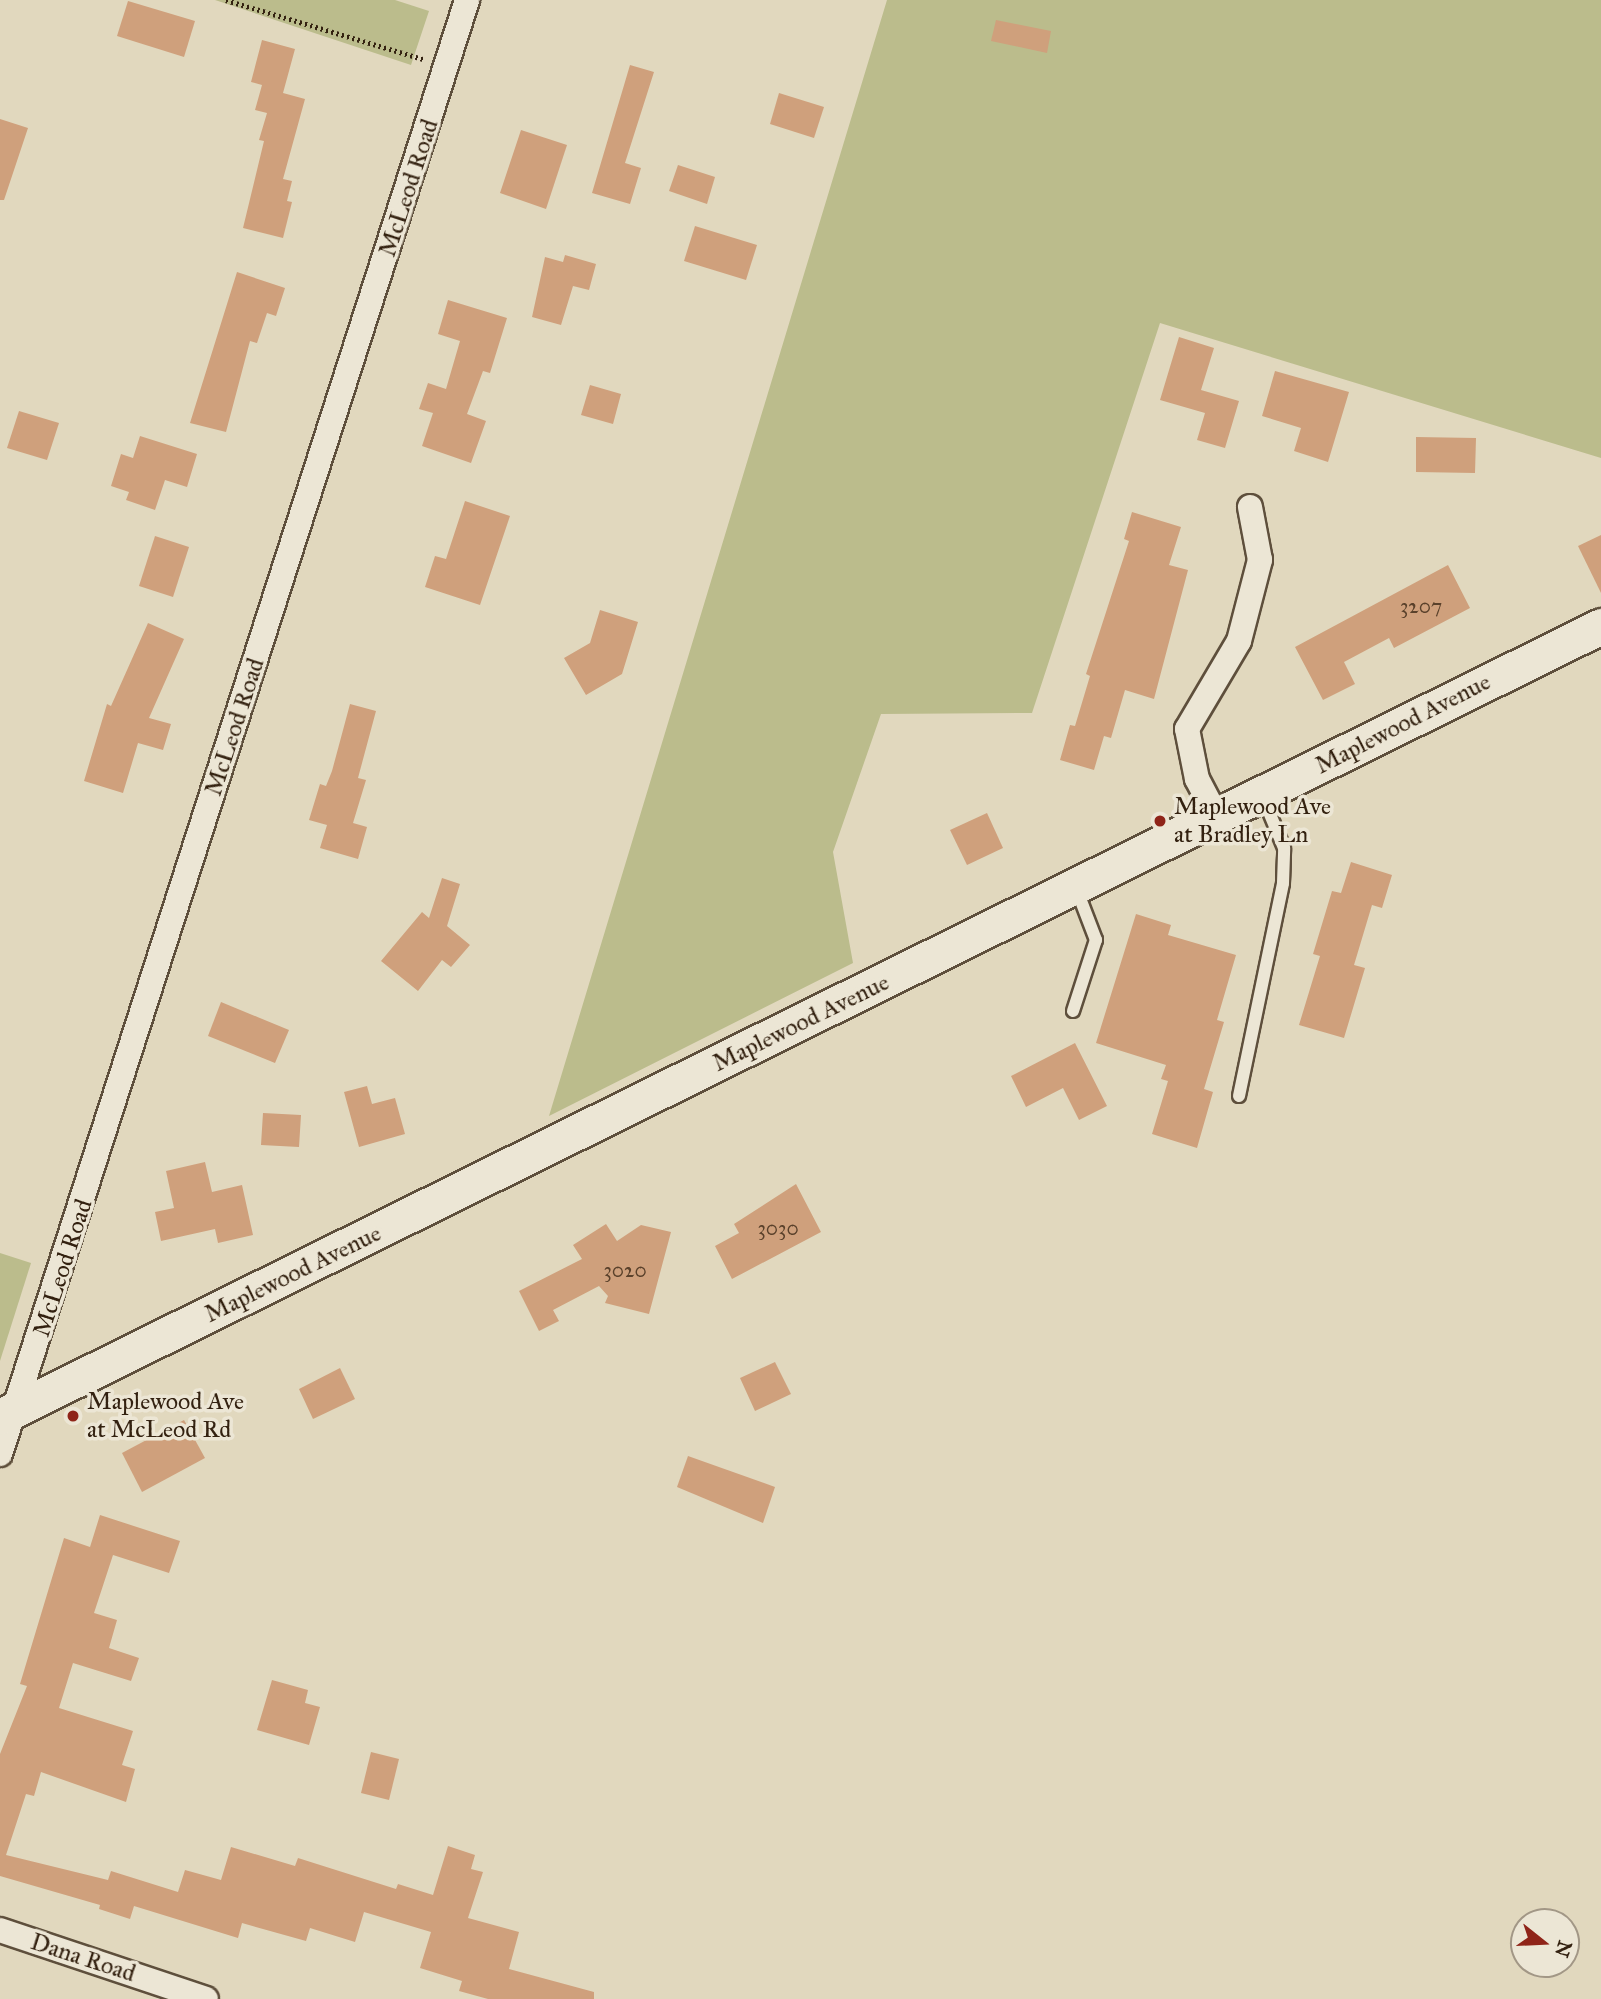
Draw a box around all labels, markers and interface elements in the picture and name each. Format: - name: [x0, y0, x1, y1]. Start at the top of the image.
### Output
- street label: McLeod Road: [373, 116, 445, 260]
- house number: 3207: [1400, 593, 1442, 619]
- street label: McLeod Road: [199, 655, 271, 799]
- street label: Maplewood Avenue: [1311, 667, 1495, 781]
- place label: Maplewood Ave at Bradley Ln: [1174, 793, 1331, 849]
- marker: Maplewood Ave at Bradley Ln: [1152, 813, 1168, 829]
- street label: Maplewood Avenue: [708, 968, 894, 1078]
- street label: McLeod Road: [27, 1196, 99, 1340]
- house number: 3030: [757, 1215, 799, 1241]
- street label: Maplewood Avenue: [200, 1219, 386, 1329]
- house number: 3020: [603, 1257, 647, 1283]
- place label: Maplewood Ave at McLeod Rd: [87, 1388, 244, 1444]
- marker: Maplewood Ave at McLeod Rd: [65, 1408, 81, 1424]
- north arrow: [1510, 1908, 1580, 1978]
- street label: Dana Road: [27, 1928, 139, 1988]
- text: N: [1550, 1938, 1577, 1960]

